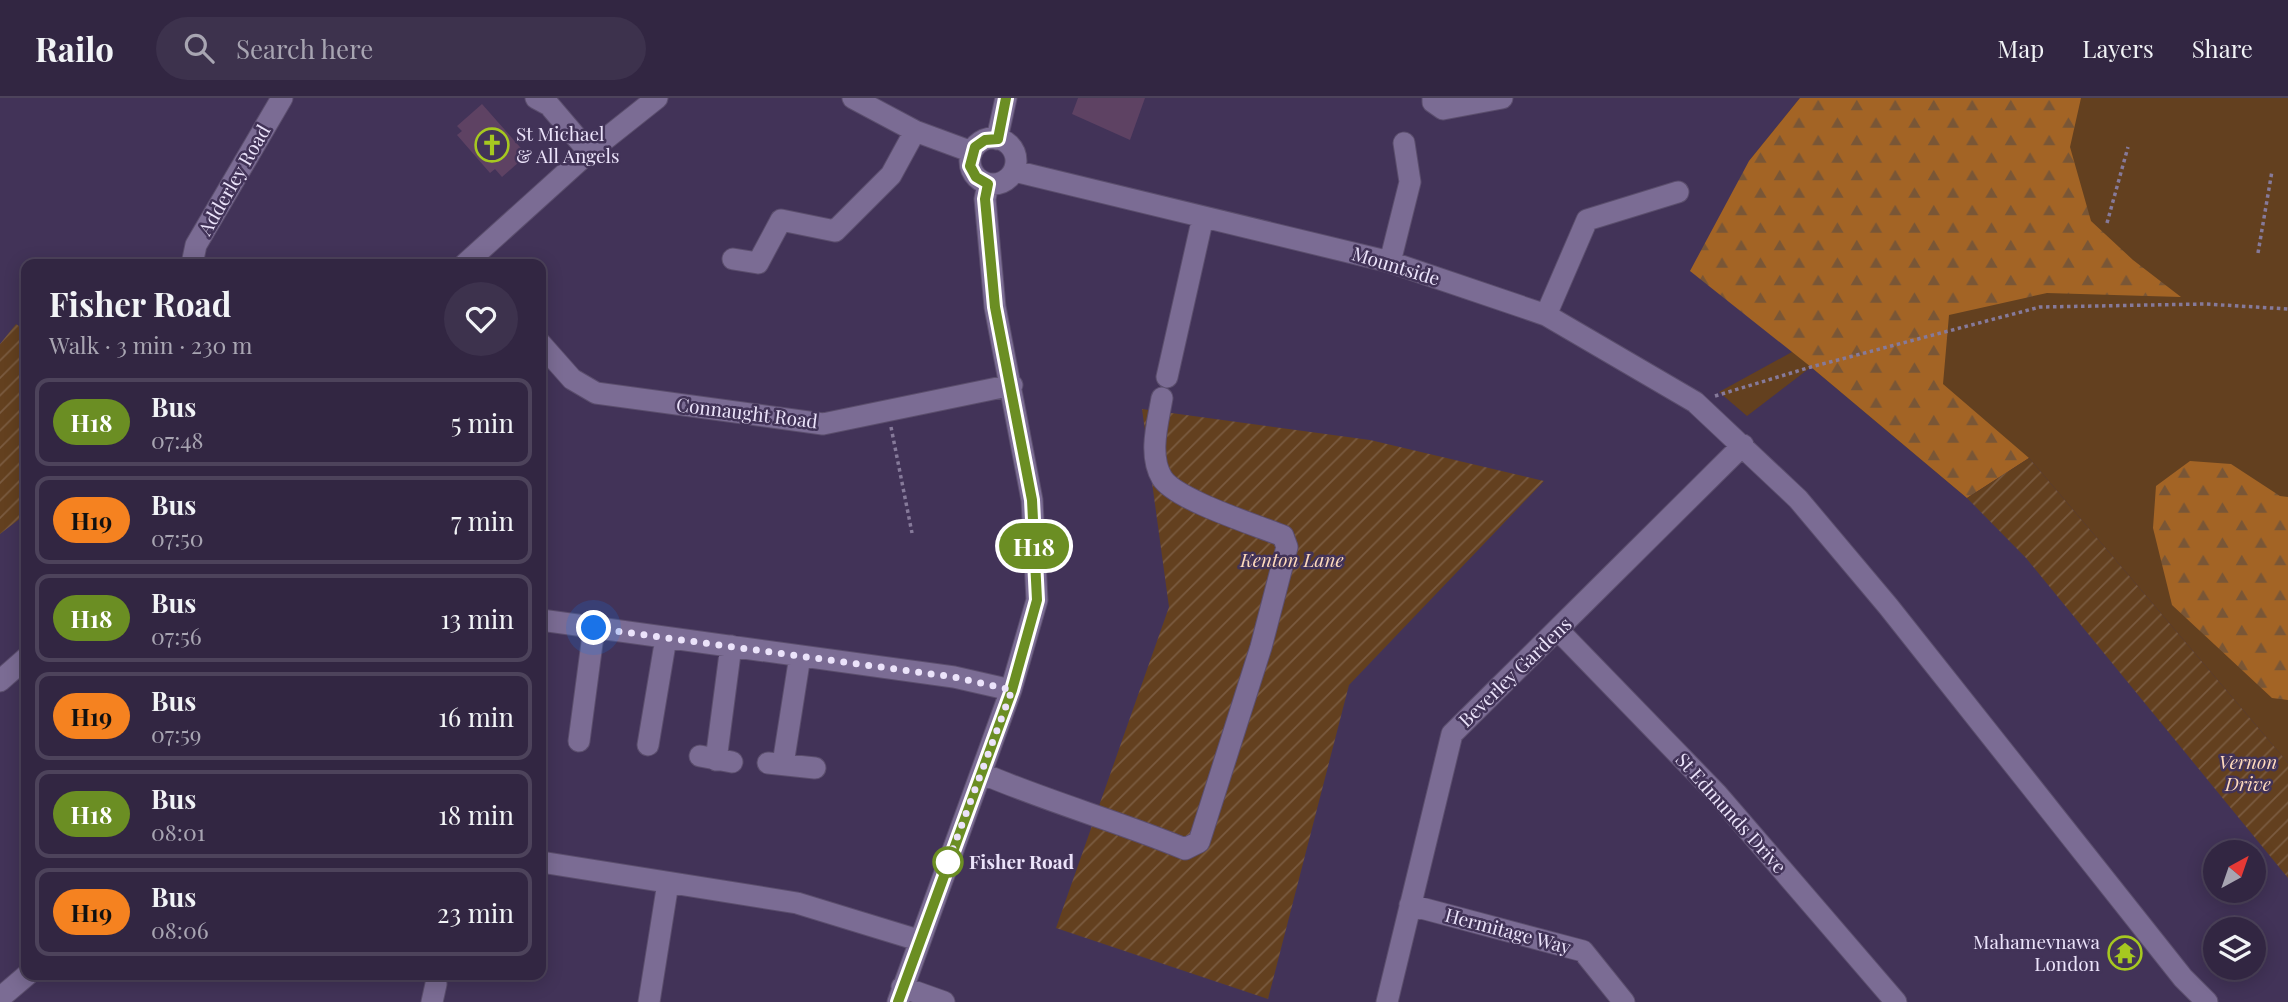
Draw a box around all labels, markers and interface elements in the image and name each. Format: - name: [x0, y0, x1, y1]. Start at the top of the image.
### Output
- search box: [156, 17, 646, 80]
- text: Railo: [35, 26, 114, 70]
- icon: search: [180, 29, 218, 67]
- text: Search here: [236, 31, 373, 66]
- text: Map: [1998, 32, 2044, 64]
- text: Layers: [2082, 32, 2154, 64]
- text: Share: [2192, 32, 2253, 64]
- street label: Adderley Road: [191, 120, 275, 240]
- place label: St Michael & All Angels: [516, 120, 619, 168]
- church icon: St Michael & All Angels: [473, 126, 511, 164]
- street label: Mountside: [1349, 239, 1443, 291]
- text: Fisher Road: [49, 281, 231, 325]
- button: heart: [444, 282, 518, 356]
- text: Walk · 3 min · 230 m: [49, 329, 252, 360]
- text: Bus: [151, 389, 196, 424]
- street label: Connaught Road: [675, 390, 819, 434]
- text: 5 min: [451, 405, 514, 440]
- text: H18: [71, 406, 112, 438]
- text: 07:48: [151, 424, 204, 455]
- text: Bus: [151, 487, 196, 522]
- text: 7 min: [451, 503, 514, 538]
- text: H19: [71, 504, 112, 536]
- text: 07:50: [151, 522, 204, 553]
- line badge: H18: [994, 523, 1074, 569]
- text: H18: [1013, 530, 1055, 562]
- park label: Kenton Lane: [1239, 546, 1344, 572]
- text: Bus: [151, 585, 196, 620]
- text: 13 min: [440, 601, 514, 636]
- text: H18: [71, 602, 112, 634]
- your location: [576, 610, 611, 645]
- street label: Beverley Gardens: [1452, 611, 1577, 732]
- text: 07:56: [151, 620, 202, 651]
- text: Bus: [151, 683, 196, 718]
- text: 16 min: [438, 699, 514, 734]
- text: H19: [71, 700, 112, 732]
- text: 07:59: [151, 718, 202, 749]
- street label: St Edmunds Drive: [1671, 746, 1793, 878]
- park label: Vernon Drive: [2219, 748, 2277, 796]
- text: Bus: [151, 781, 196, 816]
- text: 18 min: [438, 797, 514, 832]
- text: H18: [71, 798, 112, 830]
- text: 08:01: [151, 816, 205, 847]
- north arrow: [2203, 840, 2266, 903]
- map controls: [2203, 840, 2266, 980]
- marker: Fisher Road: [933, 847, 963, 877]
- place label: Fisher Road: [969, 848, 1075, 874]
- text: Bus: [151, 879, 196, 914]
- text: 23 min: [437, 895, 514, 930]
- text: H19: [71, 896, 112, 928]
- street label: Hermitage Way: [1442, 901, 1575, 959]
- text: 08:06: [151, 914, 209, 945]
- button: layers: [2203, 917, 2266, 980]
- place label: Mahamevnawa London: [1973, 928, 2101, 976]
- temple icon: Mahamevnawa London: [2106, 934, 2144, 972]

